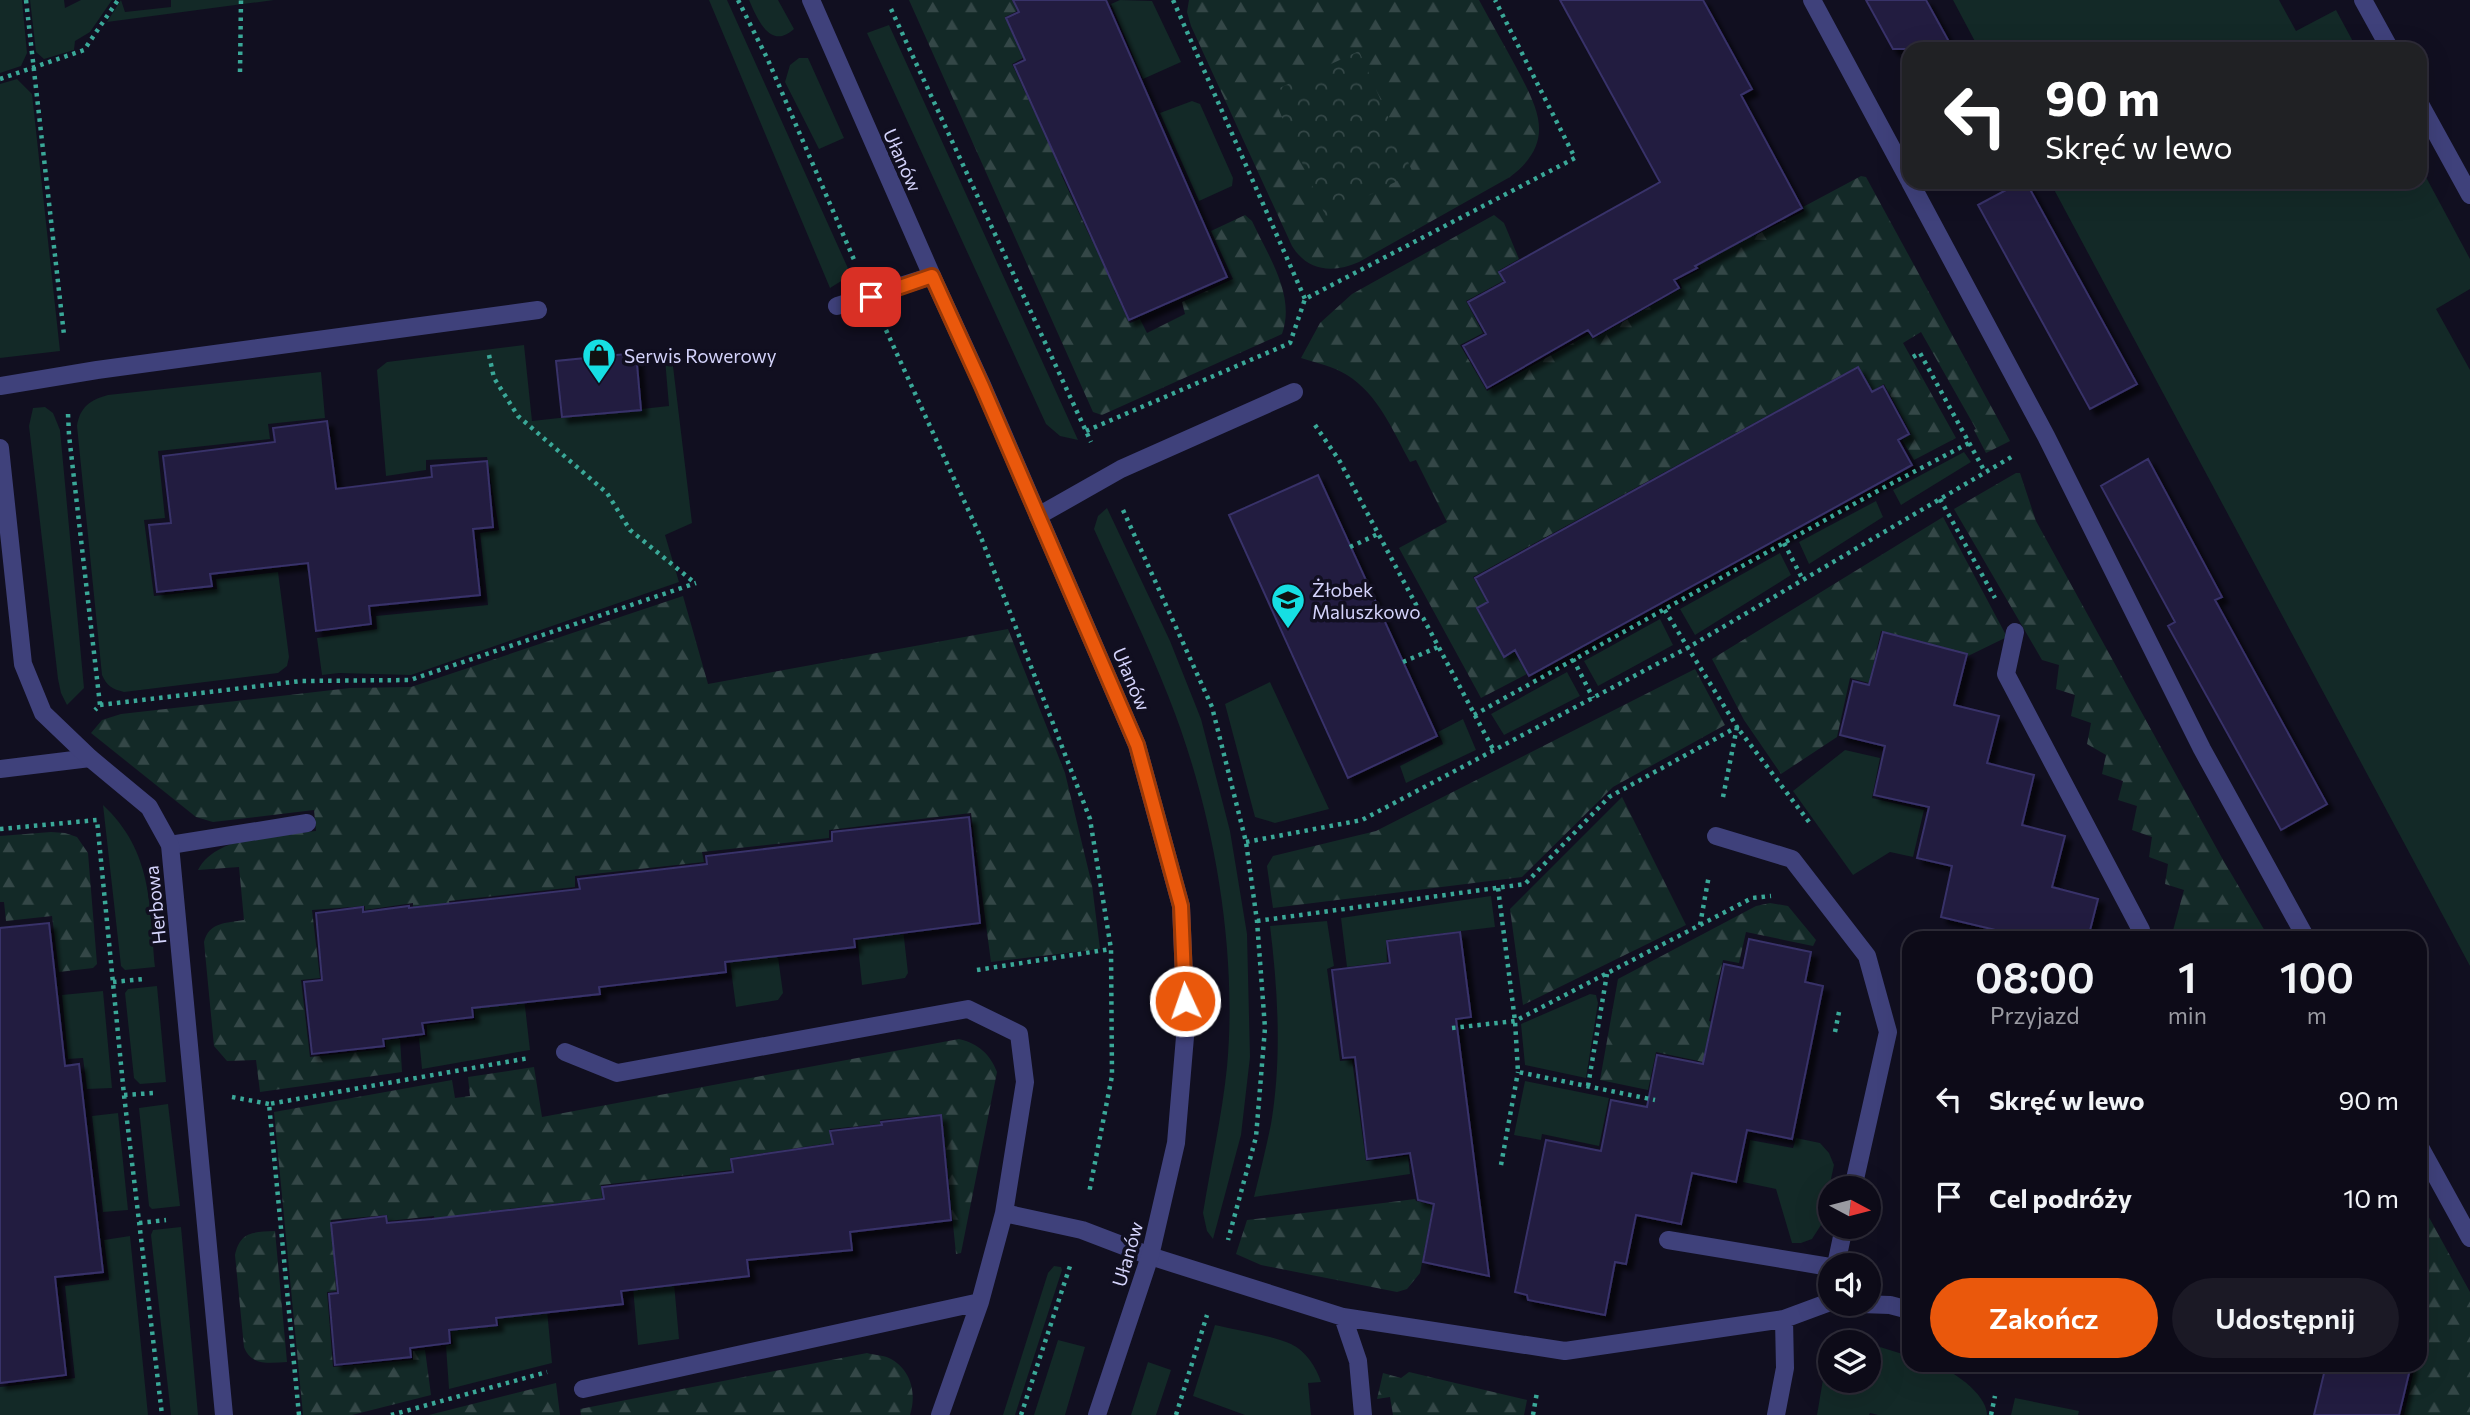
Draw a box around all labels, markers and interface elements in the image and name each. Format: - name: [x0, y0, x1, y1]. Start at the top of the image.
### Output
- text: 90 m: [2045, 66, 2160, 126]
- icon: left: [1930, 70, 2021, 161]
- street label: Ułanów: [879, 125, 927, 195]
- text: Skręć w lewo: [2045, 126, 2233, 166]
- pin: [841, 267, 901, 327]
- icon: arrive: [852, 278, 890, 316]
- shop icon: Serwis Rowerowy: [580, 336, 618, 385]
- place label: Serwis Rowerowy: [624, 344, 777, 367]
- place label: Żłobek Maluszkowo: [1312, 578, 1421, 623]
- school or university icon: Żłobek Maluszkowo: [1269, 581, 1307, 630]
- street label: Ułanów: [1108, 644, 1156, 714]
- street label: Herbowa: [139, 864, 171, 946]
- text: 08:00: [1975, 950, 2095, 1002]
- text: 1: [2178, 950, 2197, 1002]
- text: 100: [2280, 950, 2354, 1002]
- position arrow: [1148, 964, 1222, 1038]
- text: Przyjazd: [1990, 1001, 2080, 1029]
- text: min: [2168, 1001, 2207, 1029]
- text: m: [2307, 1001, 2327, 1029]
- icon: left: [1930, 1080, 1968, 1118]
- text: Skręć w lewo: [1989, 1084, 2145, 1115]
- text: 90 m: [2339, 1084, 2399, 1115]
- north arrow: [1818, 1176, 1881, 1239]
- map controls: [1818, 1176, 1881, 1393]
- icon: arrive: [1930, 1178, 1968, 1216]
- text: Cel podróży: [1989, 1182, 2132, 1213]
- text: 10 m: [2343, 1182, 2399, 1213]
- street label: Ułanów: [1107, 1219, 1147, 1289]
- button: sound: [1818, 1253, 1881, 1316]
- button: Zakończ: [1930, 1278, 2158, 1358]
- button: Udostępnij: [2172, 1278, 2399, 1358]
- button: layers: [1818, 1330, 1881, 1393]

